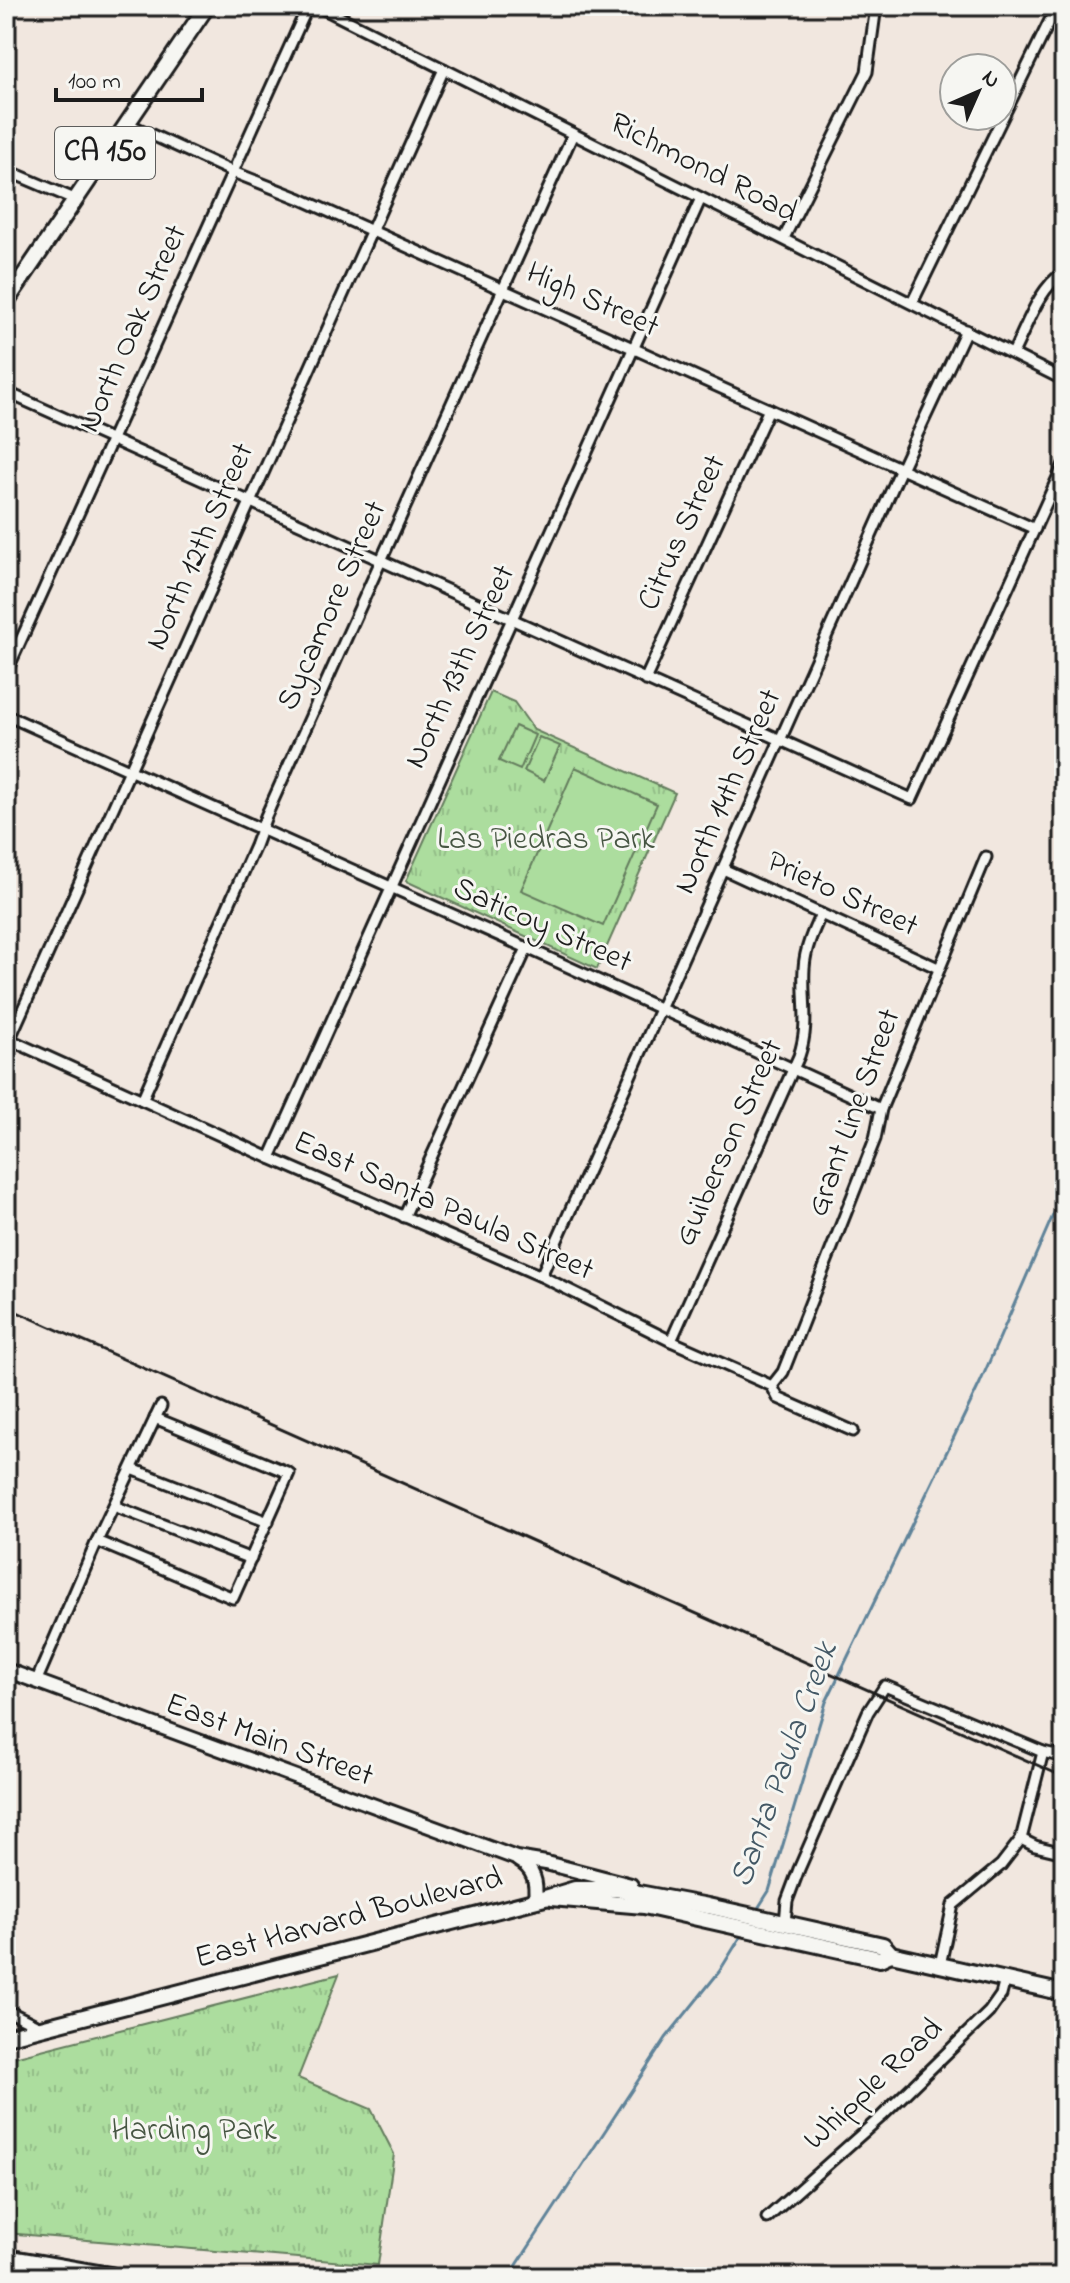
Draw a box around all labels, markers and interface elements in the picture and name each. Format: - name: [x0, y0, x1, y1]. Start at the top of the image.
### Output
- scale bar: [56, 52, 202, 102]
- north arrow: [938, 52, 1018, 132]
- text: N: [973, 63, 1007, 97]
- text: 100 m: [68, 65, 121, 100]
- street label: Richmond Road: [601, 101, 805, 237]
- road number: CA 150: [55, 127, 155, 179]
- street label: North Oak Street: [67, 217, 201, 440]
- street label: High Street: [518, 251, 666, 351]
- street label: North 12th Street: [134, 435, 268, 658]
- street label: Citrus Street: [626, 447, 740, 619]
- street label: Sycamore Street: [266, 493, 400, 718]
- street label: North 13th Street: [393, 557, 529, 777]
- street label: North 14th Street: [663, 682, 795, 902]
- park label: Las Piedras Park: [437, 817, 656, 864]
- street label: Prieto Street: [758, 839, 926, 951]
- street label: Saticoy Street: [445, 866, 639, 987]
- street label: Grant Line Street: [796, 1002, 914, 1224]
- street label: Guiberson Street: [663, 1032, 797, 1254]
- street label: East Santa Paula Street: [285, 1119, 601, 1295]
- water label: Santa Paula Creek: [717, 1633, 853, 1895]
- street label: East Main Street: [158, 1682, 380, 1801]
- street label: East Harvard Boulevard: [190, 1855, 508, 1983]
- street label: Whipple Road: [793, 2007, 955, 2163]
- park label: Harding Park: [111, 2108, 278, 2155]

